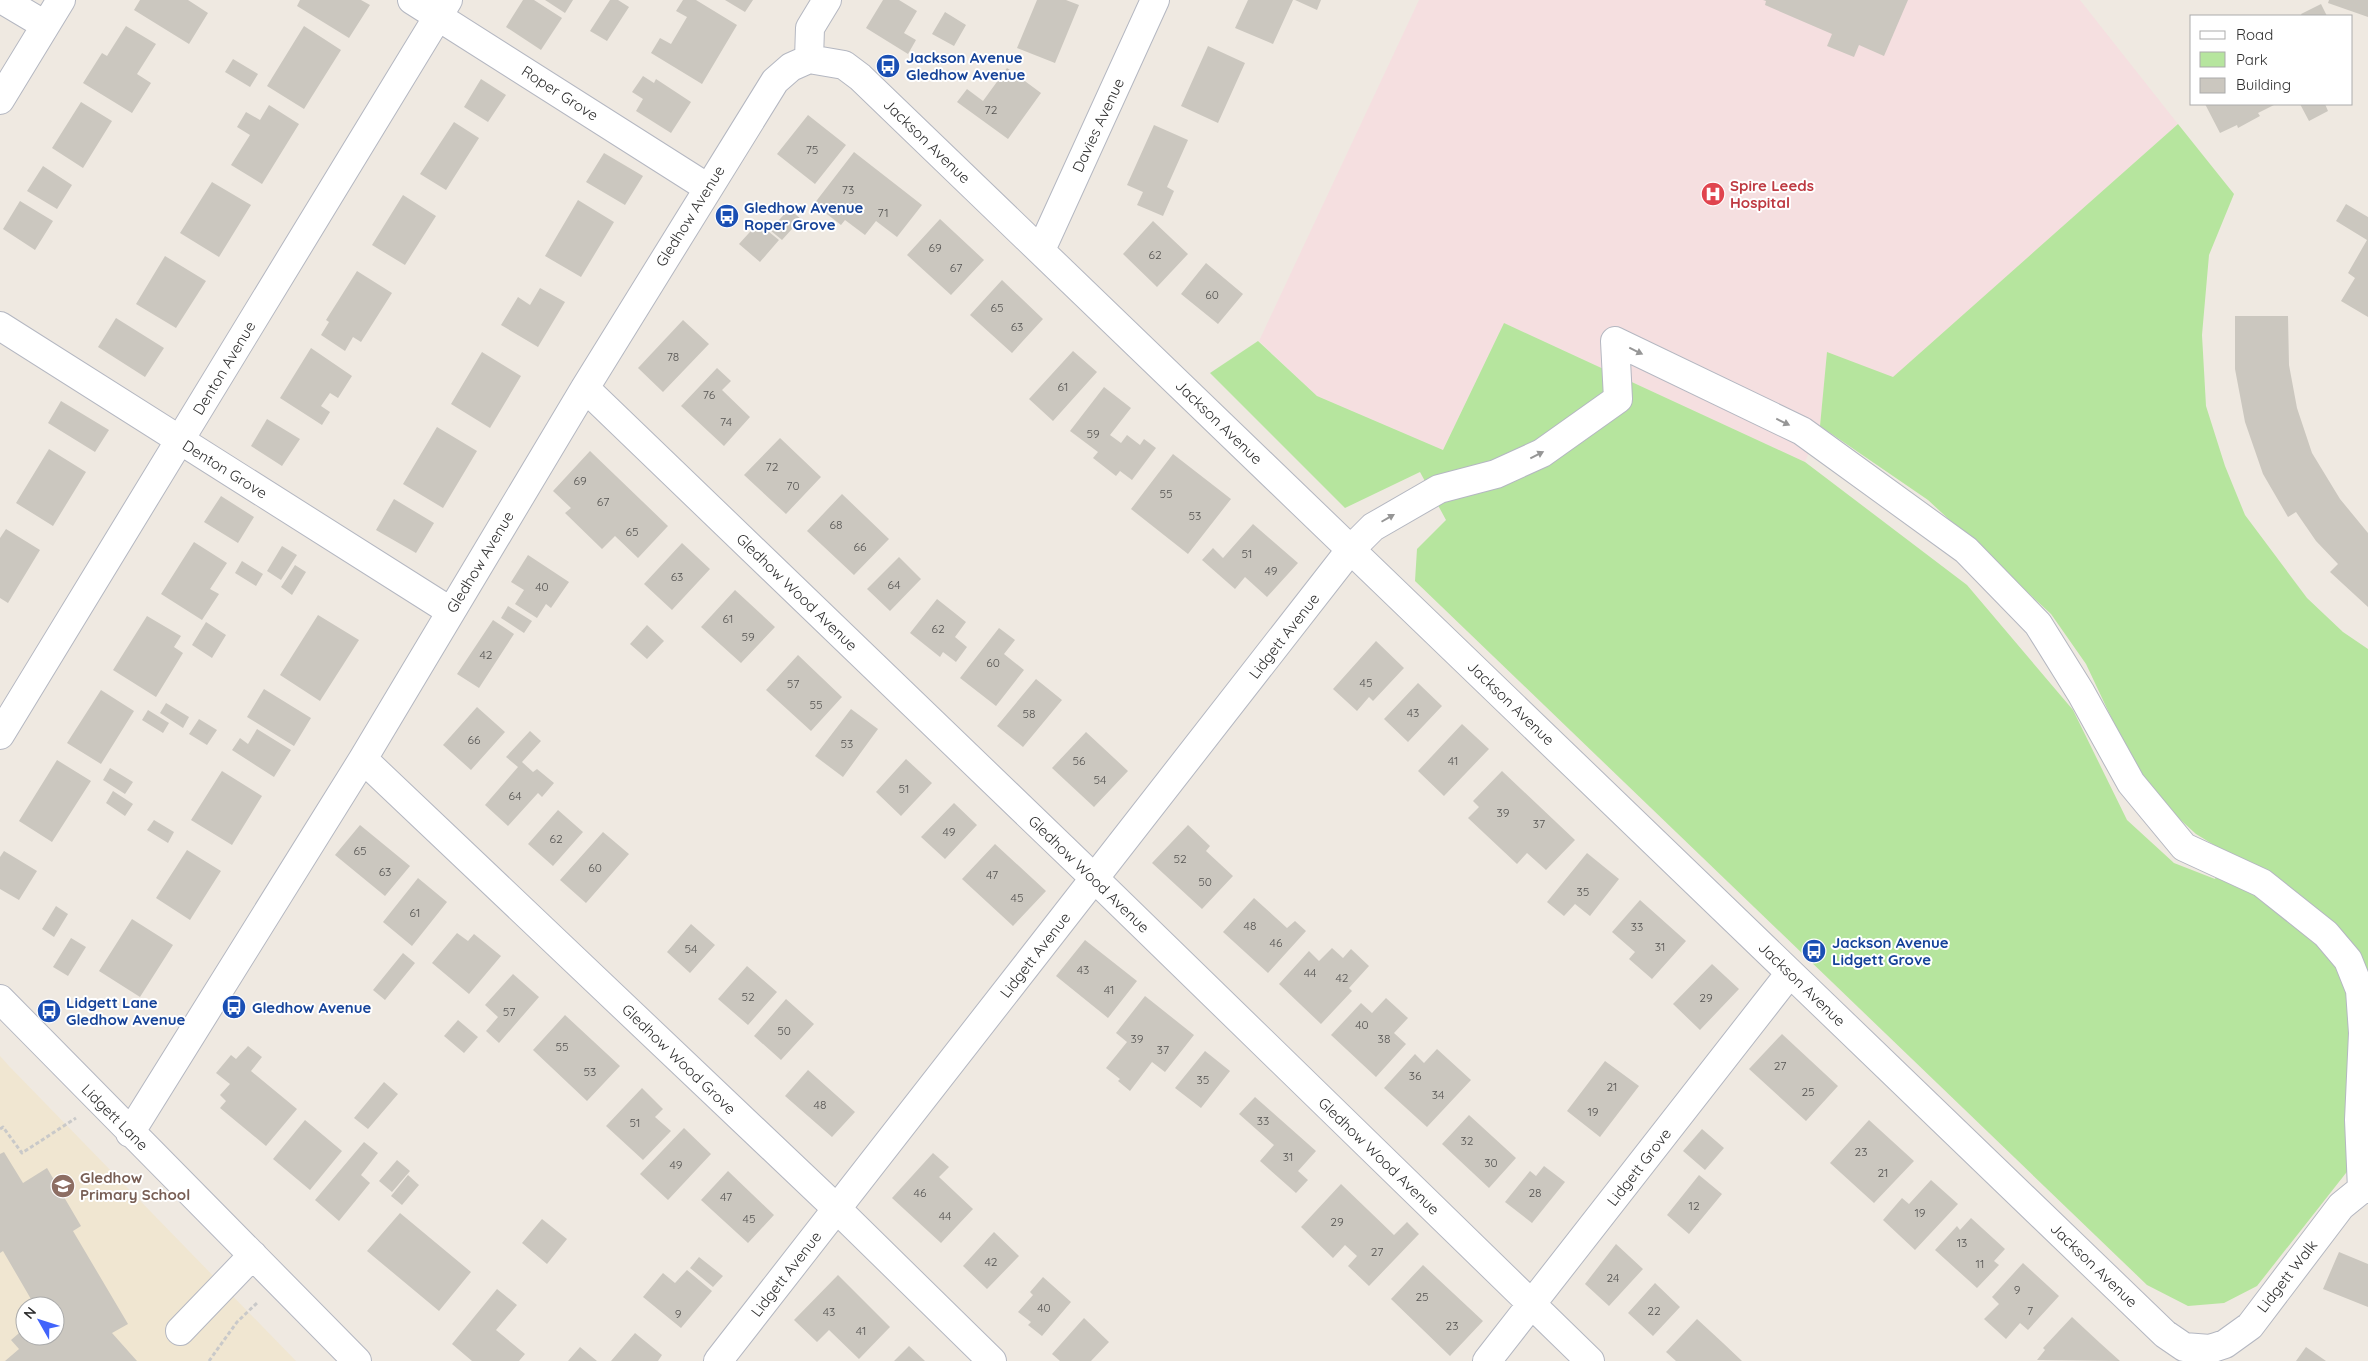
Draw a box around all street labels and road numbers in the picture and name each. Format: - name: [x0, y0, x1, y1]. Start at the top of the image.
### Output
- street label: Roper Grove: [518, 61, 602, 125]
- street label: Davies Avenue: [1068, 75, 1128, 175]
- street label: Jackson Avenue: [880, 95, 974, 187]
- street label: Gledhow Avenue: [651, 162, 729, 270]
- street label: Denton Avenue: [189, 318, 259, 418]
- street label: Jackson Avenue: [1172, 376, 1266, 468]
- street label: Denton Grove: [179, 435, 271, 503]
- street label: Gledhow Avenue: [442, 508, 518, 616]
- street label: Gledhow Wood Avenue: [732, 529, 862, 655]
- street label: Lidgett Avenue: [1245, 589, 1323, 683]
- street label: Jackson Avenue: [1464, 657, 1558, 749]
- street label: Gledhow Wood Avenue: [1024, 811, 1154, 937]
- street label: Lidgett Avenue: [996, 908, 1074, 1002]
- street label: Jackson Avenue: [1755, 938, 1849, 1030]
- street label: Gledhow Wood Grove: [618, 1000, 740, 1118]
- street label: Lidgett Lane: [78, 1080, 152, 1154]
- street label: Gledhow Wood Avenue: [1314, 1093, 1444, 1219]
- street label: Lidgett Grove: [1603, 1124, 1675, 1210]
- street label: Jackson Avenue: [2047, 1219, 2141, 1311]
- street label: Lidgett Avenue: [747, 1227, 825, 1321]
- street label: Lidgett Walk: [2253, 1236, 2321, 1316]

